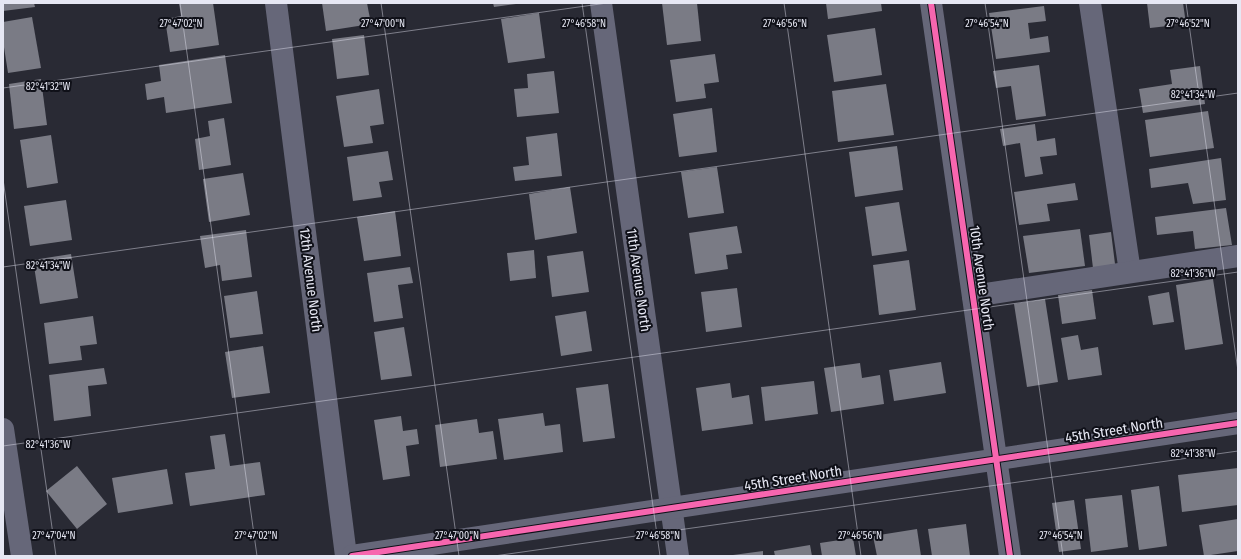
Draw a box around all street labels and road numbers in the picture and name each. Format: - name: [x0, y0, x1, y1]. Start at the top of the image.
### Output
- street label: 10th Avenue North: [966, 224, 997, 332]
- street label: 12th Avenue North: [296, 227, 325, 333]
- street label: 11th Avenue North: [623, 227, 654, 333]
- street label: 45th Street North: [1064, 414, 1164, 447]
- street label: 45th Street North: [743, 462, 843, 495]

